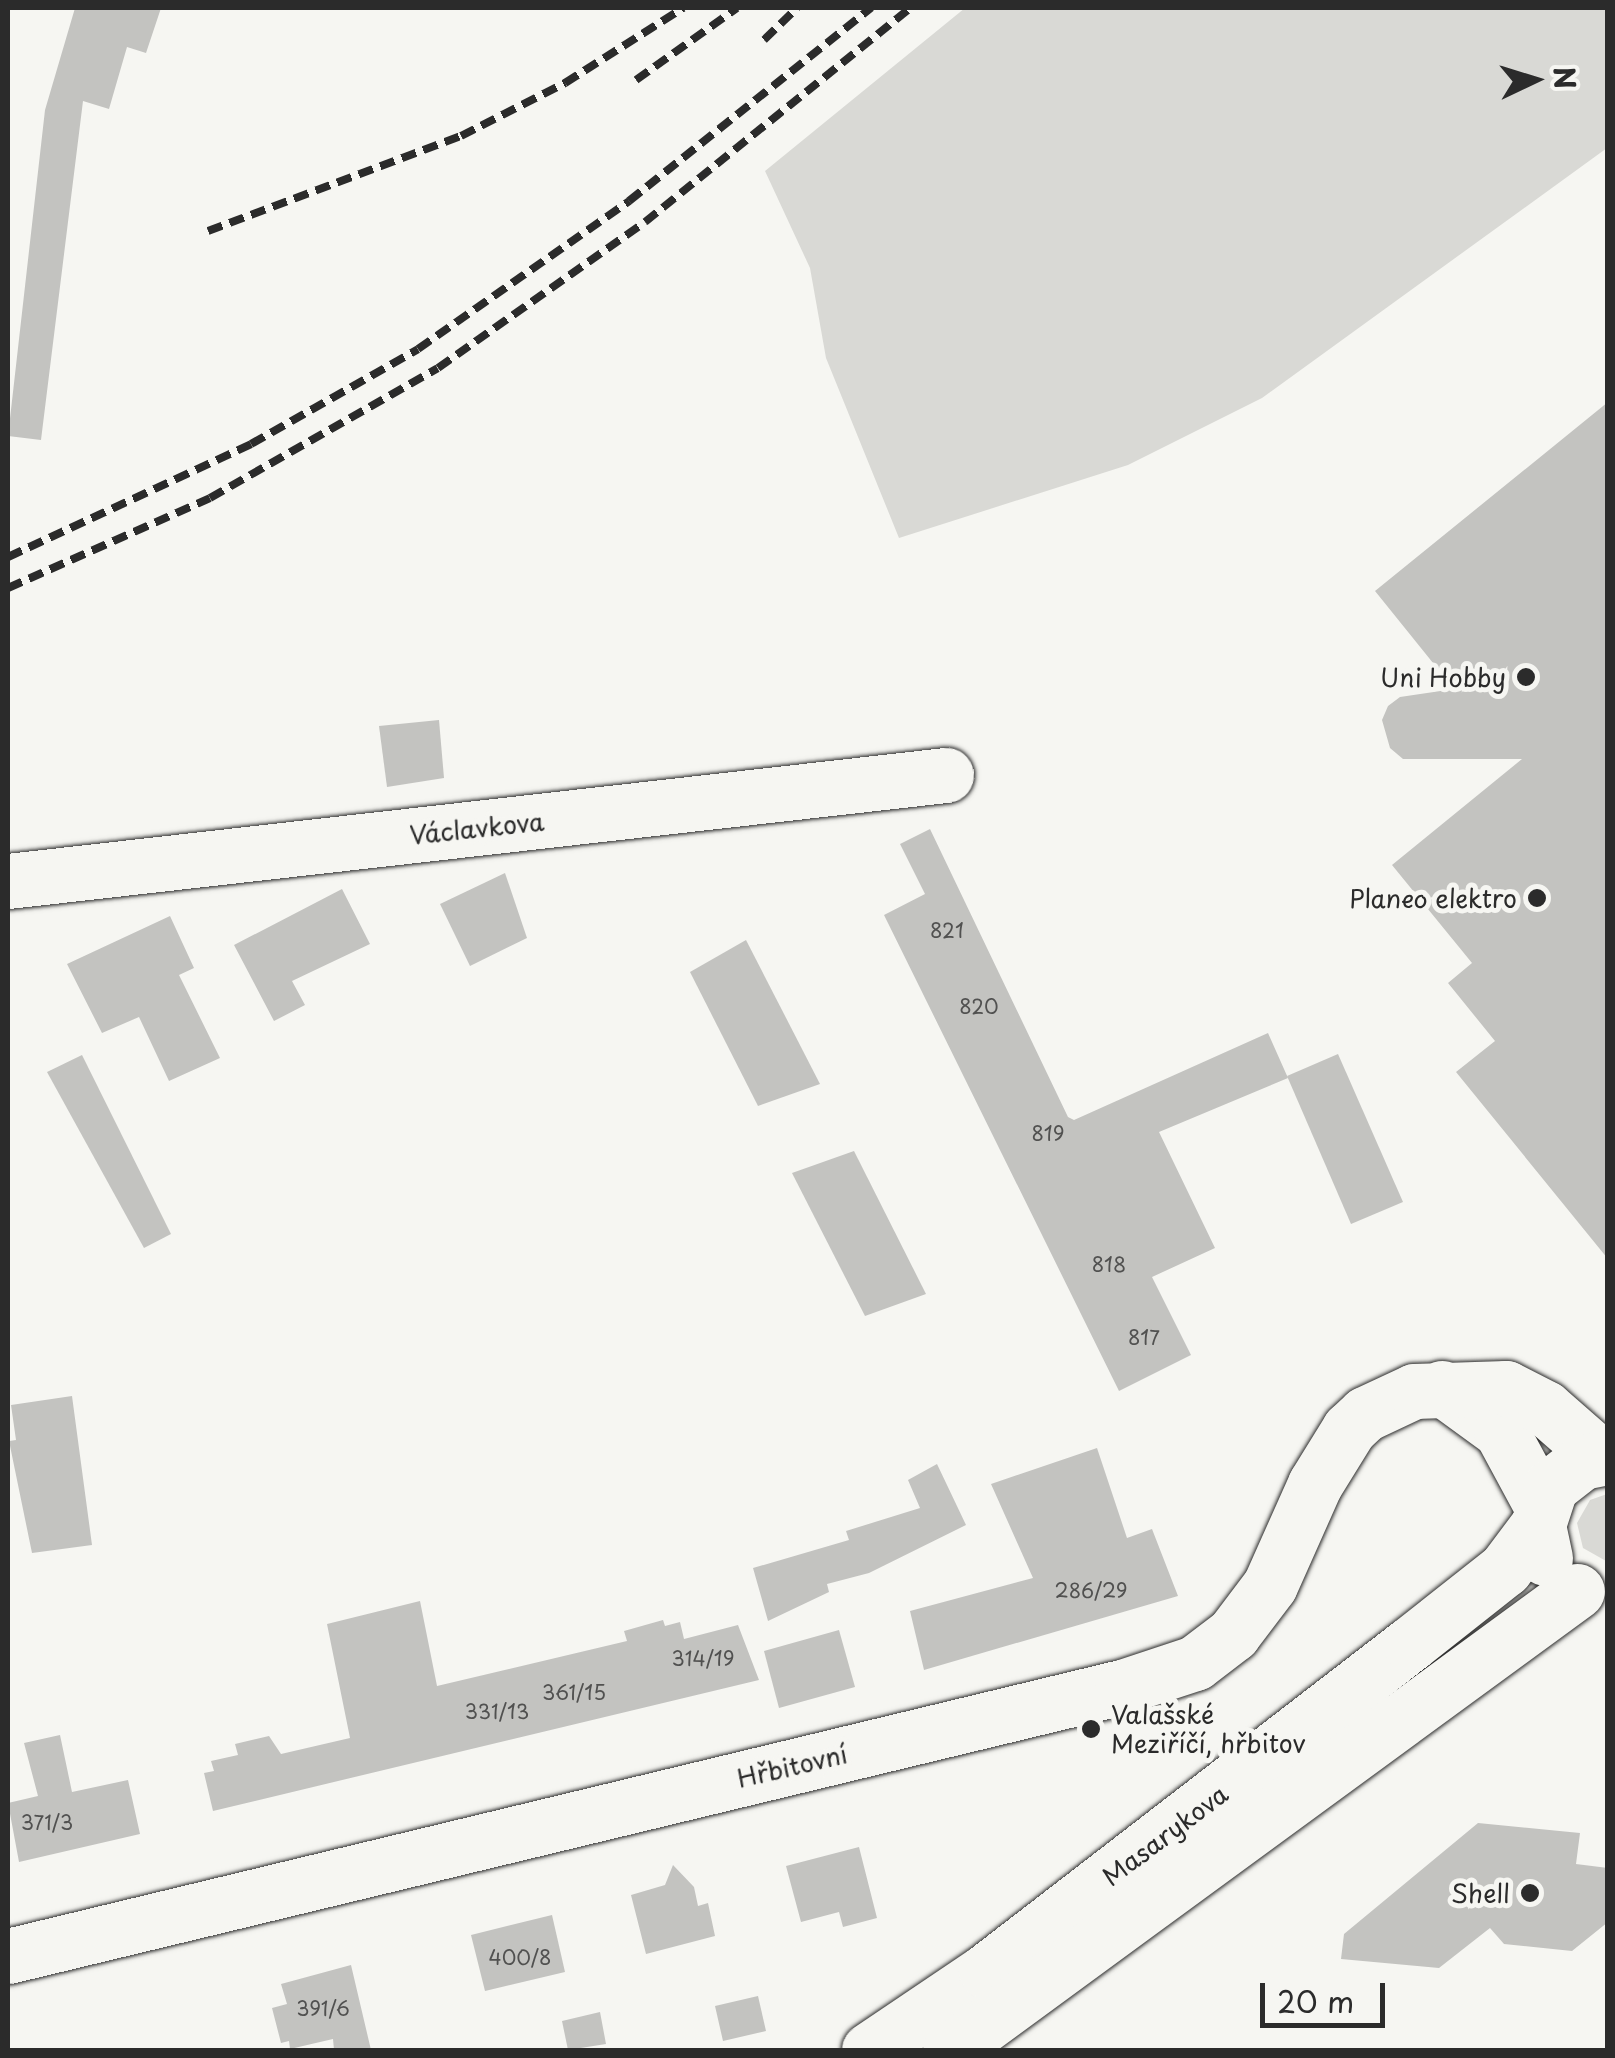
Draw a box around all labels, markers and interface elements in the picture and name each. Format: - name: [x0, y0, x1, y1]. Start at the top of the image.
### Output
- north arrow: [1485, 30, 1585, 130]
- text: N: [1543, 65, 1588, 90]
- place label: Uni Hobby: [1379, 662, 1506, 692]
- marker: Uni Hobby: [1515, 666, 1537, 688]
- street label: Václavkova: [408, 806, 546, 850]
- place label: Planeo elektro: [1348, 883, 1517, 913]
- marker: Planeo elektro: [1526, 887, 1548, 909]
- house number: 821: [930, 918, 964, 942]
- house number: 820: [959, 994, 999, 1018]
- house number: 819: [1032, 1121, 1064, 1145]
- house number: 818: [1092, 1252, 1126, 1276]
- house number: 817: [1128, 1325, 1160, 1349]
- house number: 286/29: [1054, 1578, 1128, 1602]
- house number: 314/19: [671, 1646, 735, 1670]
- house number: 361/15: [542, 1680, 606, 1704]
- house number: 331/13: [465, 1699, 529, 1723]
- place label: Valašské Meziříčí, hřbitov: [1111, 1700, 1305, 1759]
- marker: Valašské Meziříčí, hřbitov: [1080, 1718, 1102, 1740]
- street label: Hřbitovní: [734, 1739, 850, 1793]
- street label: Masarykova: [1097, 1778, 1233, 1892]
- house number: 371/3: [21, 1810, 73, 1834]
- place label: Shell: [1451, 1878, 1510, 1908]
- marker: Shell: [1519, 1882, 1541, 1904]
- house number: 400/8: [488, 1945, 552, 1969]
- scale bar: [1265, 1963, 1390, 2025]
- text: 20 m: [1277, 1978, 1354, 2023]
- house number: 391/6: [296, 1996, 350, 2020]

